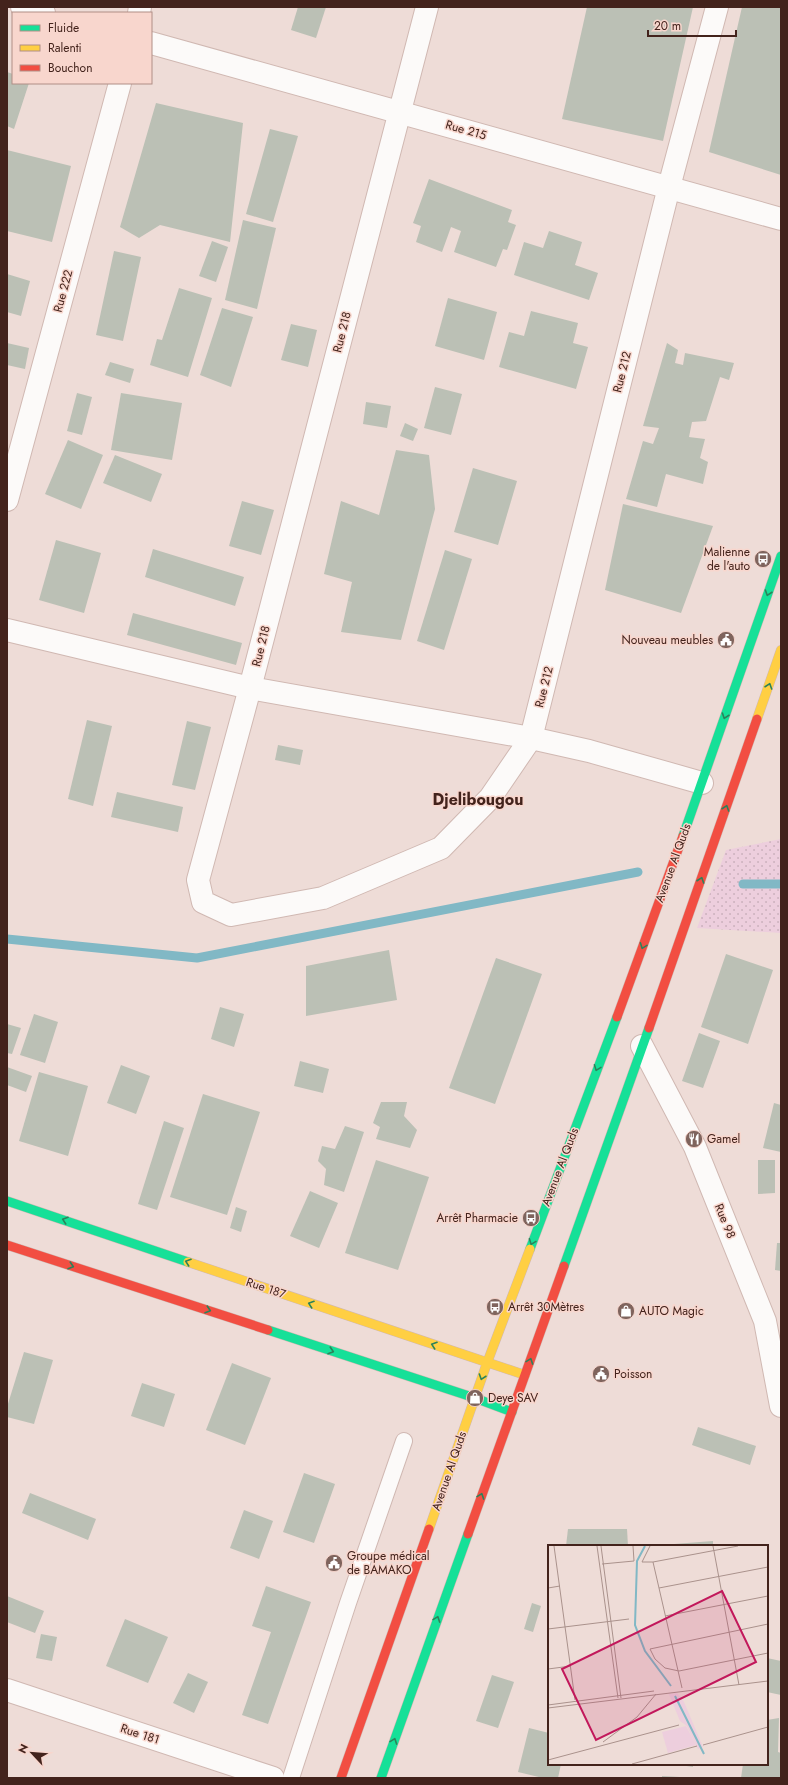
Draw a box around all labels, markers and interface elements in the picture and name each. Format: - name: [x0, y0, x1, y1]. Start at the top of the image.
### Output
- legend: [12, 12, 152, 84]
- scale bar: [648, 12, 736, 38]
- text: 20 m: [654, 17, 681, 35]
- text: Fluide: [48, 19, 79, 37]
- text: Ralenti: [48, 39, 82, 57]
- text: Bouchon: [48, 59, 92, 77]
- street label: Rue 215: [443, 116, 489, 144]
- street label: Rue 222: [49, 268, 77, 314]
- street label: Rue 218: [328, 310, 356, 354]
- street label: Rue 212: [608, 349, 636, 394]
- place label: Malienne de l'auto: [704, 543, 750, 575]
- bus stop icon: Malienne de l'auto: [753, 549, 773, 569]
- one-way arrow: [764, 589, 773, 596]
- street label: Rue 218: [247, 624, 275, 668]
- public building icon: Nouveau meubles: [716, 630, 736, 650]
- place label: Nouveau meubles: [621, 631, 713, 649]
- street label: Rue 212: [530, 664, 558, 709]
- one-way arrow: [764, 682, 772, 689]
- one-way arrow: [722, 712, 730, 719]
- district label: Djelibougou: [433, 788, 523, 811]
- one-way arrow: [721, 805, 729, 812]
- street label: Avenue Al Quds: [650, 821, 696, 905]
- one-way arrow: [696, 877, 704, 884]
- one-way arrow: [639, 942, 647, 949]
- one-way arrow: [594, 1064, 602, 1071]
- street label: Avenue Al Quds: [537, 1125, 583, 1209]
- restaurant icon: Gamel: [684, 1129, 704, 1149]
- place label: Gamel: [707, 1130, 740, 1148]
- street label: Rue 98: [710, 1201, 740, 1241]
- bus stop icon: Arrêt Pharmacie: [521, 1208, 541, 1228]
- place label: Arrêt Pharmacie: [436, 1209, 518, 1227]
- one-way arrow: [62, 1217, 69, 1225]
- one-way arrow: [529, 1238, 537, 1245]
- one-way arrow: [185, 1258, 192, 1267]
- one-way arrow: [67, 1261, 74, 1269]
- street label: Rue 187: [244, 1273, 289, 1303]
- bus stop icon: Arrêt 30Mètres: [485, 1297, 505, 1317]
- place label: Arrêt 30Mètres: [508, 1298, 584, 1316]
- one-way arrow: [308, 1300, 315, 1308]
- shop icon: AUTO Magic: [616, 1301, 636, 1321]
- place label: AUTO Magic: [639, 1302, 704, 1320]
- one-way arrow: [204, 1306, 211, 1314]
- one-way arrow: [431, 1341, 438, 1350]
- one-way arrow: [327, 1346, 334, 1355]
- one-way arrow: [525, 1357, 533, 1364]
- public building icon: Poisson: [591, 1364, 611, 1384]
- place label: Poisson: [614, 1365, 652, 1383]
- one-way arrow: [478, 1373, 487, 1380]
- shop icon: Deye SAV: [465, 1388, 485, 1408]
- place label: Deye SAV: [488, 1389, 538, 1407]
- street label: Avenue Al Quds: [427, 1429, 471, 1513]
- one-way arrow: [477, 1493, 485, 1500]
- inset map: [548, 1545, 768, 1765]
- place label: Groupe médical de BAMAKO: [347, 1547, 429, 1579]
- public building icon: Groupe médical de BAMAKO: [324, 1553, 344, 1573]
- one-way arrow: [433, 1615, 441, 1622]
- street label: Rue 181: [118, 1719, 162, 1749]
- north arrow: [12, 1733, 52, 1773]
- one-way arrow: [389, 1738, 397, 1745]
- text: N: [14, 1741, 32, 1756]

